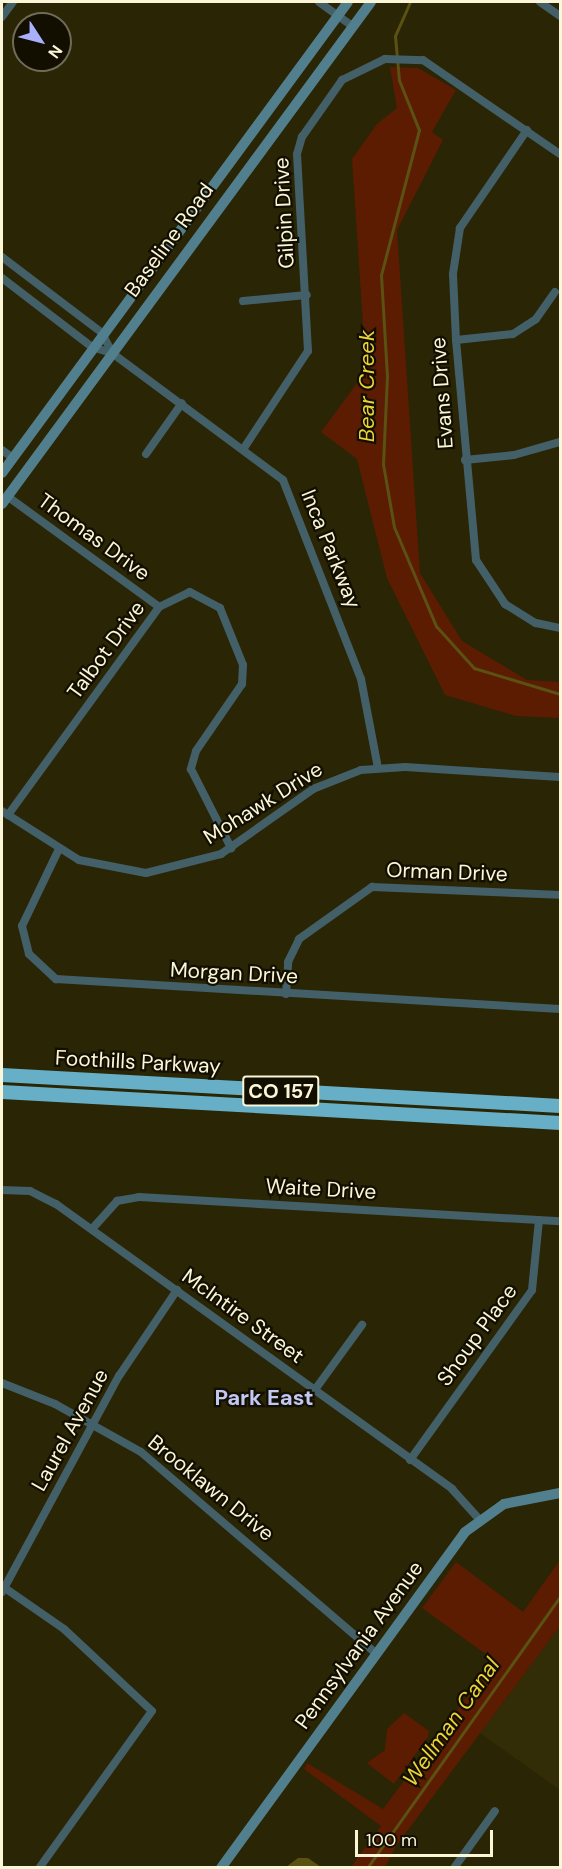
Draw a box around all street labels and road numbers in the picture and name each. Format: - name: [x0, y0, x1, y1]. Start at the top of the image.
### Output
- street label: Gilpin Drive: [269, 157, 299, 269]
- street label: Baseline Road: [119, 178, 219, 302]
- street label: Evans Drive: [426, 336, 458, 450]
- street label: Inca Parkway: [296, 486, 366, 612]
- street label: Thomas Drive: [33, 488, 155, 586]
- street label: Talbot Drive: [62, 596, 150, 704]
- street label: Mohawk Drive: [199, 756, 327, 850]
- street label: Orman Drive: [386, 857, 508, 887]
- street label: Morgan Drive: [169, 957, 299, 989]
- street label: Foothills Parkway: [54, 1045, 222, 1079]
- road number: CO 157: [242, 1074, 320, 1108]
- street label: Waite Drive: [265, 1174, 377, 1204]
- street label: McIntire Street: [177, 1263, 309, 1369]
- street label: Shoup Place: [432, 1279, 522, 1391]
- street label: Laurel Avenue: [26, 1365, 114, 1495]
- street label: Brooklawn Drive: [143, 1429, 279, 1547]
- street label: Pennsylvania Avenue: [290, 1556, 428, 1734]

